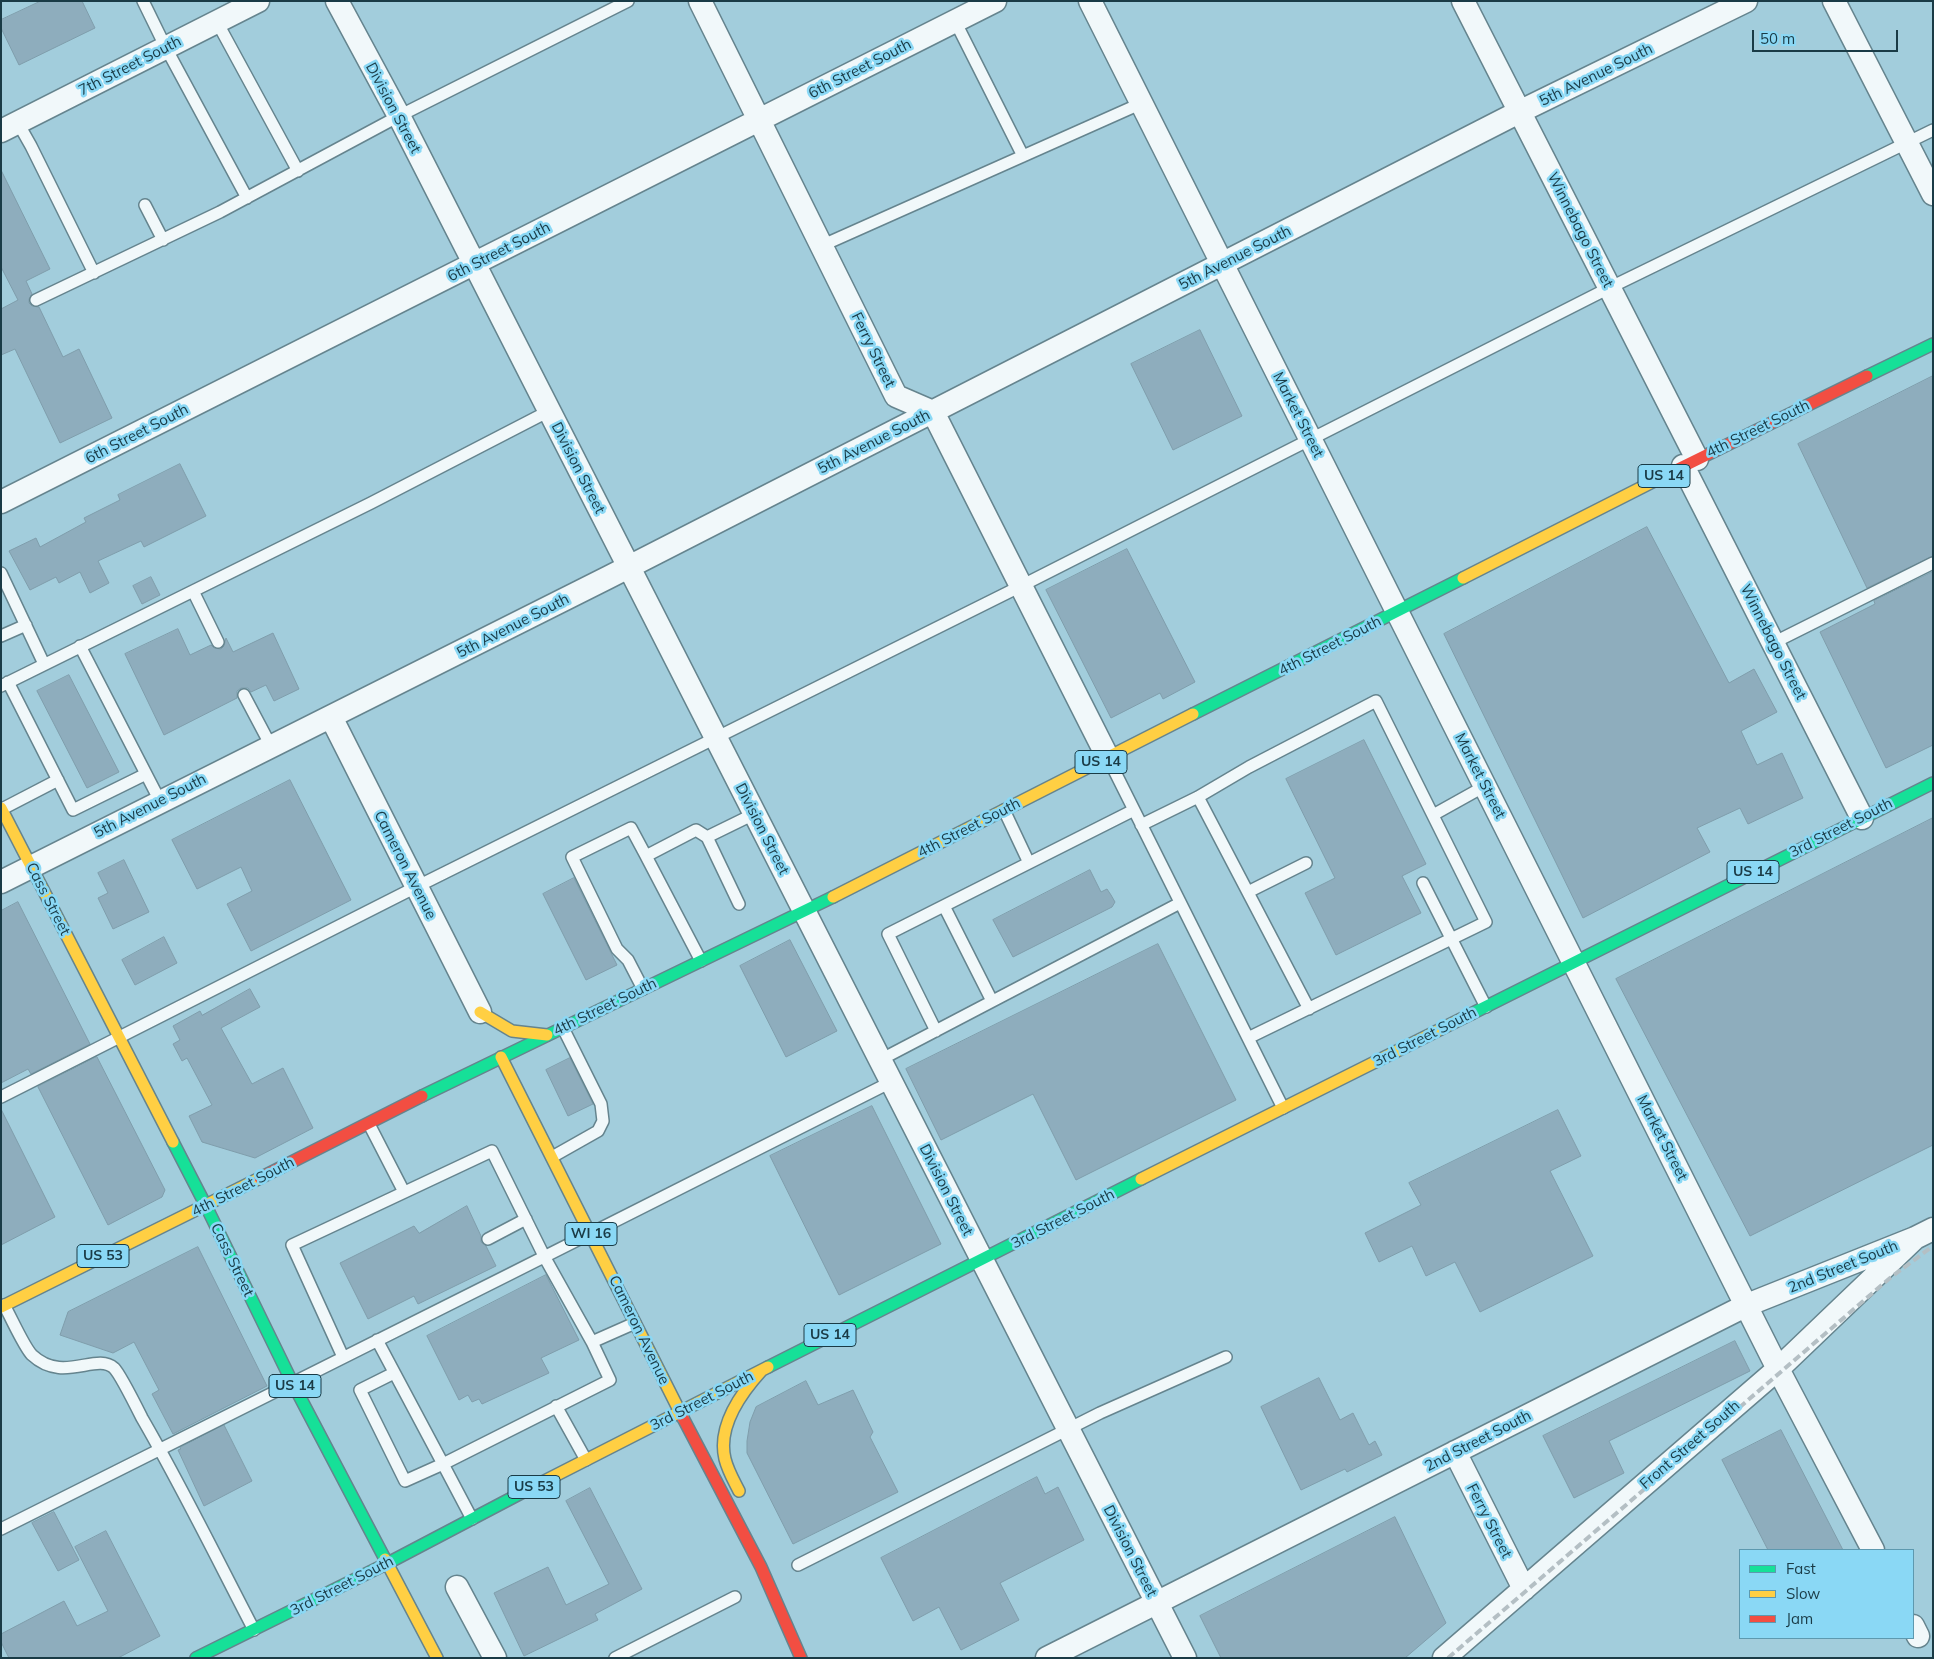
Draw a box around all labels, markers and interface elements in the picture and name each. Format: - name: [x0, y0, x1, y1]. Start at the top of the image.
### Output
- scale bar: [1754, 20, 1900, 52]
- text: 50 m: [1760, 29, 1795, 48]
- street label: 7th Street South: [76, 32, 184, 100]
- street label: 6th Street South: [806, 35, 914, 103]
- street label: 5th Avenue South: [1536, 40, 1656, 110]
- street label: Division Street: [362, 60, 424, 156]
- street label: Winnebago Street: [1543, 169, 1617, 291]
- street label: 6th Street South: [445, 218, 553, 286]
- street label: 5th Avenue South: [1176, 222, 1294, 294]
- street label: Ferry Street: [847, 310, 899, 390]
- street label: Market Street: [1269, 369, 1327, 461]
- street label: 4th Street South: [1703, 396, 1813, 462]
- street label: 6th Street South: [83, 400, 191, 468]
- street label: 5th Avenue South: [815, 406, 933, 478]
- street label: Division Street: [547, 419, 609, 517]
- road number: US 14: [1638, 464, 1690, 488]
- street label: Winnebago Street: [1736, 581, 1810, 703]
- street label: 5th Avenue South: [454, 590, 572, 662]
- street label: 4th Street South: [1276, 612, 1384, 680]
- street label: Market Street: [1451, 730, 1509, 822]
- road number: US 14: [1075, 750, 1127, 774]
- street label: 5th Avenue South: [91, 770, 209, 842]
- street label: Division Street: [731, 780, 793, 878]
- street label: 4th Street South: [915, 794, 1023, 862]
- street label: 3rd Street South: [1786, 794, 1896, 862]
- street label: Cameron Avenue: [370, 808, 440, 922]
- street label: Cass Street: [22, 860, 74, 938]
- road number: US 14: [1727, 860, 1779, 884]
- street label: 4th Street South: [550, 974, 660, 1040]
- street label: 3rd Street South: [1370, 1003, 1480, 1071]
- street label: Market Street: [1633, 1092, 1691, 1184]
- street label: Division Street: [915, 1141, 977, 1239]
- street label: 4th Street South: [189, 1153, 297, 1221]
- street label: 3rd Street South: [1008, 1185, 1118, 1253]
- street label: Cass Street: [207, 1220, 257, 1300]
- road number: WI 16: [565, 1222, 617, 1246]
- street label: 2nd Street South: [1786, 1237, 1900, 1297]
- road number: US 53: [77, 1244, 129, 1268]
- street label: Cameron Avenue: [605, 1272, 673, 1388]
- road number: US 14: [804, 1324, 856, 1346]
- street label: 3rd Street South: [647, 1367, 757, 1435]
- road number: US 14: [269, 1374, 321, 1398]
- street label: Front Street South: [1636, 1397, 1744, 1493]
- street label: 2nd Street South: [1422, 1406, 1534, 1476]
- road number: US 53: [508, 1475, 560, 1498]
- street label: Ferry Street: [1463, 1481, 1515, 1561]
- street label: Division Street: [1099, 1502, 1161, 1600]
- legend: [1739, 1549, 1914, 1639]
- street label: 3rd Street South: [287, 1552, 397, 1620]
- text: Fast: [1786, 1559, 1816, 1578]
- text: Slow: [1786, 1584, 1820, 1603]
- text: Jam: [1786, 1609, 1813, 1628]

